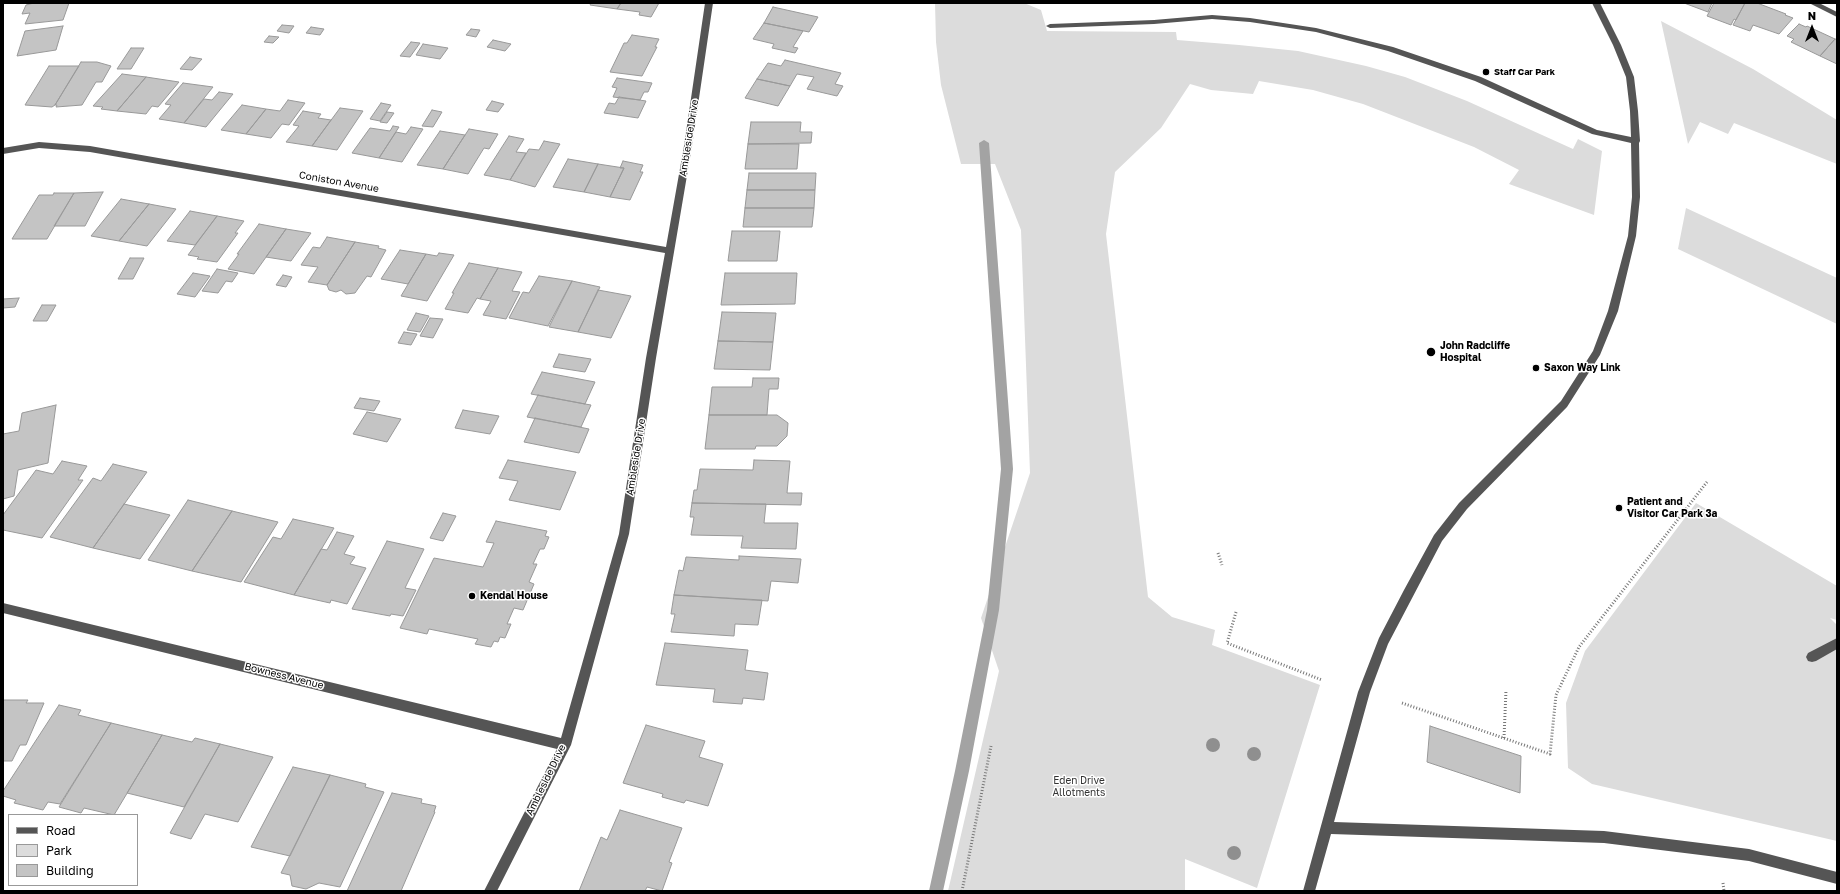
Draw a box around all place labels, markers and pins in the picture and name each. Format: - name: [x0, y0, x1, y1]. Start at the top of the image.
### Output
- marker: Staff Car Park: [1481, 67, 1491, 77]
- place label: Staff Car Park: [1494, 67, 1555, 77]
- place label: John Radcliffe Hospital: [1440, 340, 1510, 364]
- marker: John Radcliffe Hospital: [1425, 346, 1437, 358]
- place label: Saxon Way Link: [1544, 362, 1621, 374]
- marker: Saxon Way Link: [1531, 363, 1541, 373]
- place label: Patient and Visitor Car Park 3a: [1627, 496, 1717, 520]
- marker: Patient and Visitor Car Park 3a: [1614, 503, 1624, 513]
- place label: Kendal House: [480, 590, 548, 602]
- marker: Kendal House: [467, 591, 477, 601]

